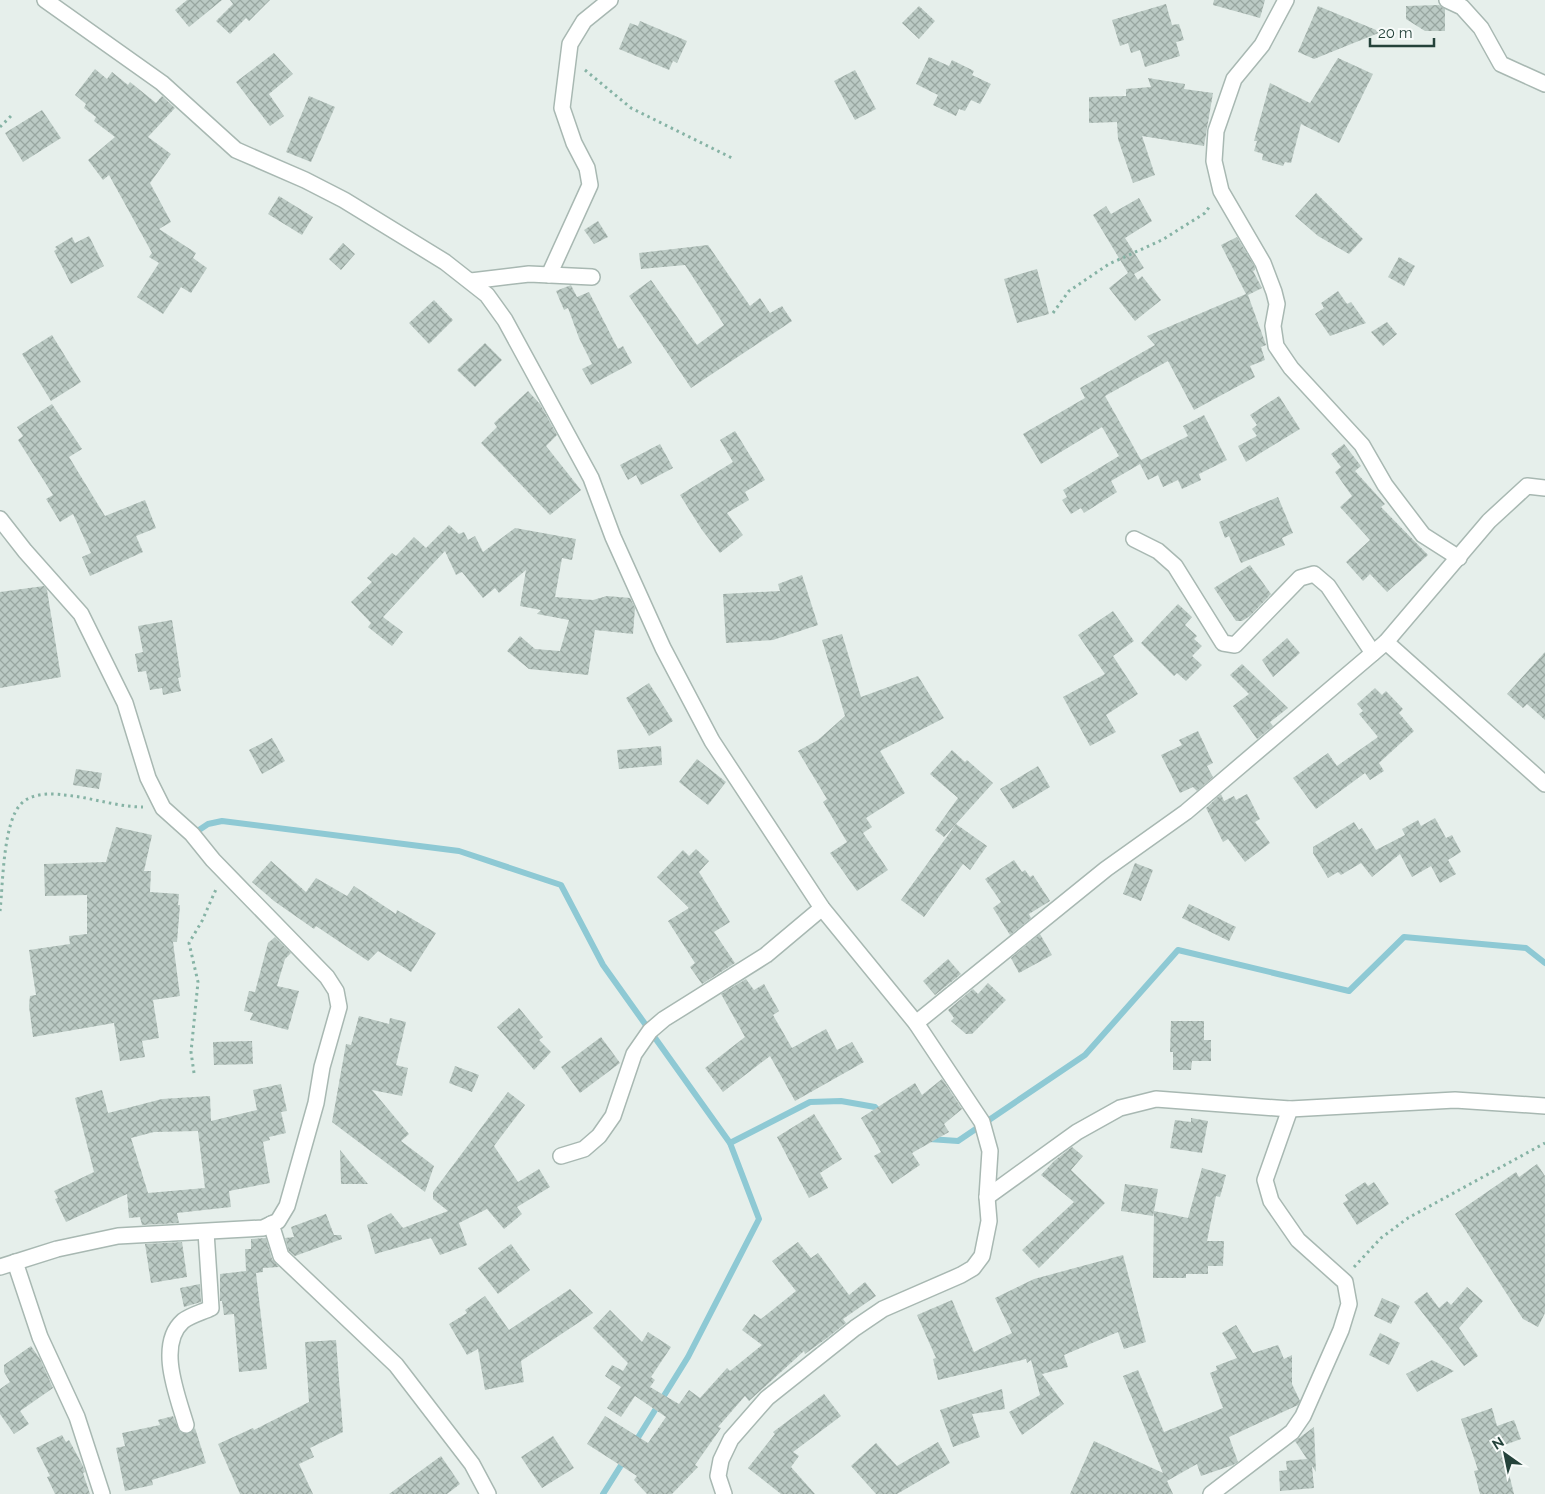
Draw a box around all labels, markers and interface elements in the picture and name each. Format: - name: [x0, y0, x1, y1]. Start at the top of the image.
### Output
- scale bar: [1370, 15, 1434, 47]
- text: 20 m: [1378, 24, 1413, 42]
- north arrow: [1480, 1429, 1530, 1479]
- text: N: [1489, 1433, 1507, 1453]

